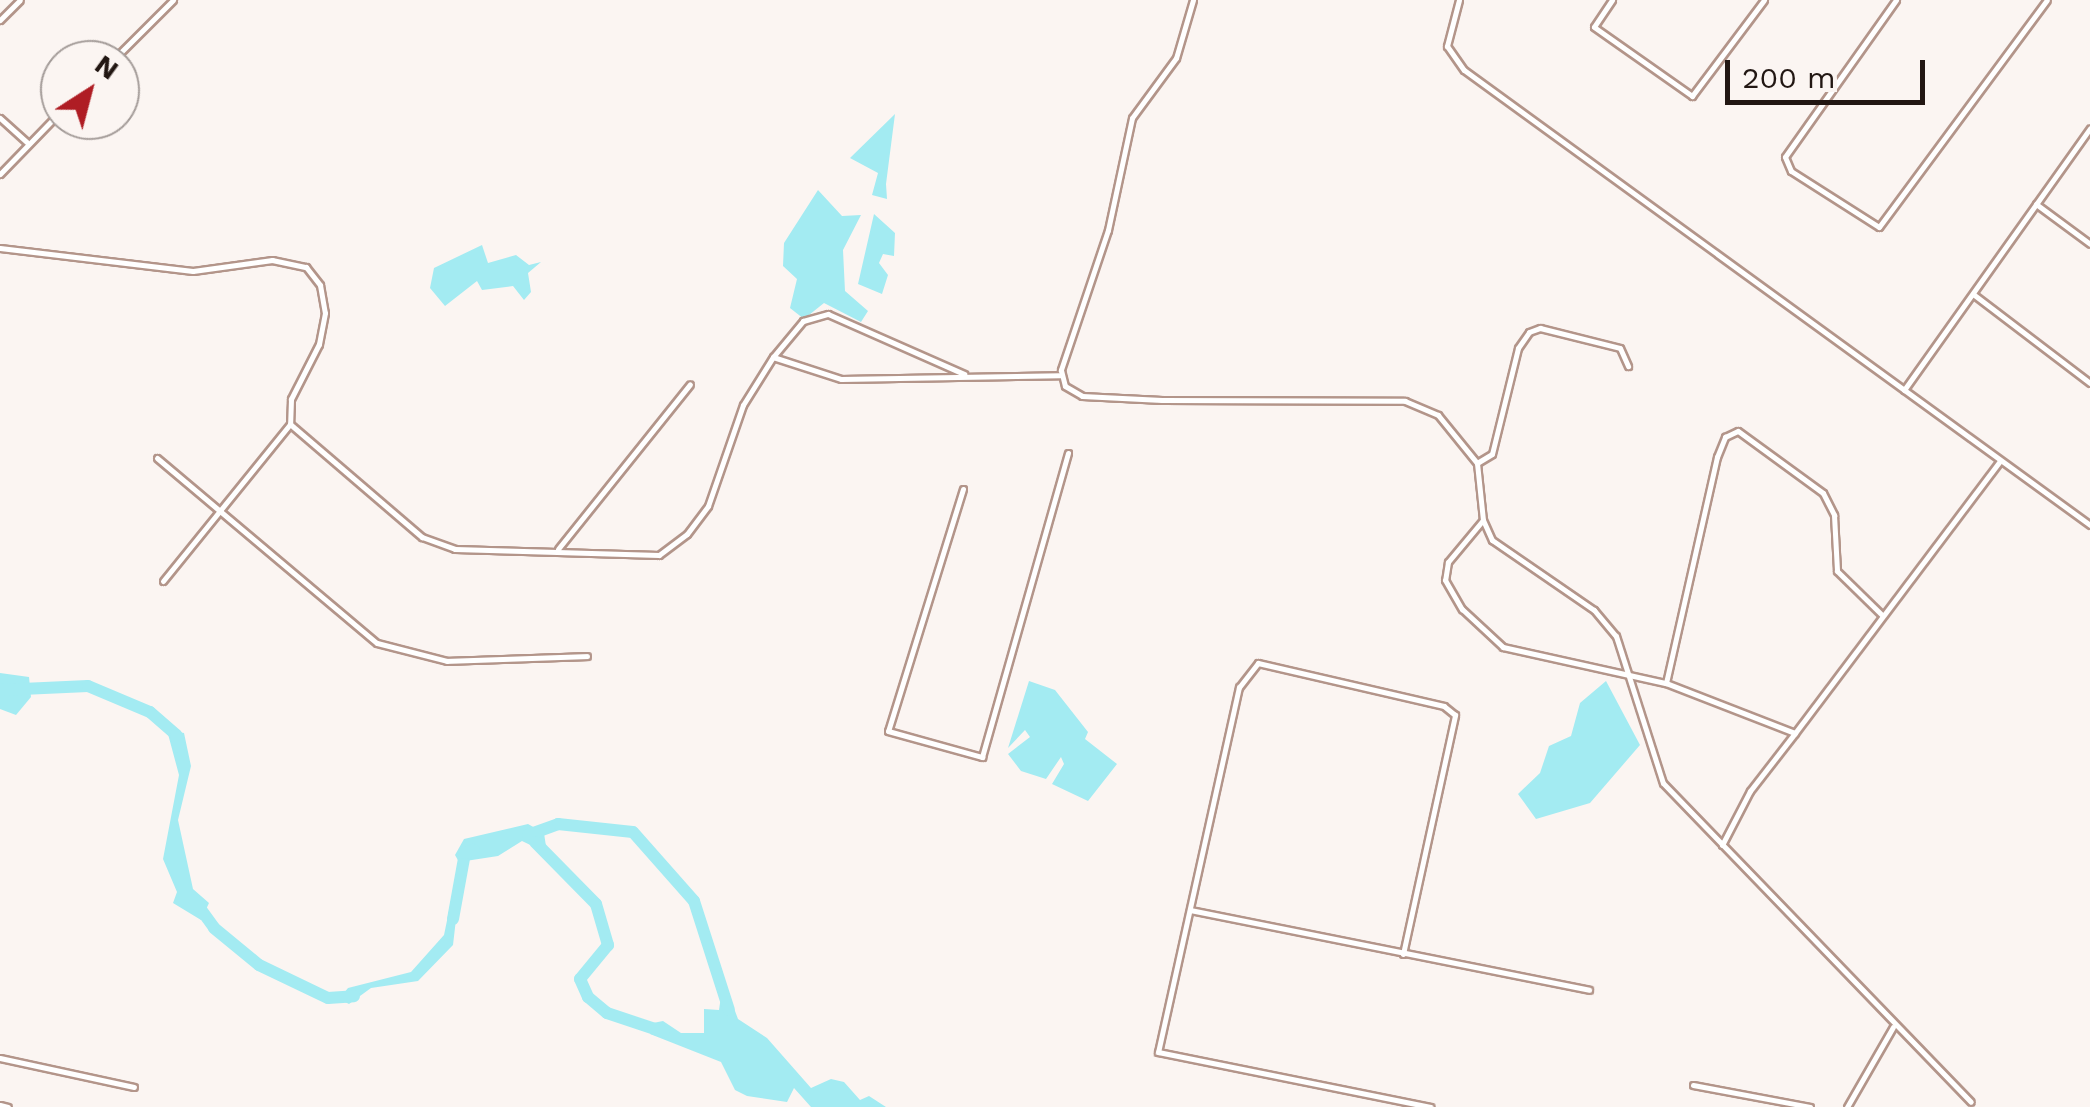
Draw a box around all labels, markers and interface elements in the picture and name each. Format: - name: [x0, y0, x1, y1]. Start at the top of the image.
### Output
- north arrow: [40, 40, 140, 140]
- scale bar: [1730, 40, 1930, 102]
- text: N: [89, 47, 125, 86]
- text: 200 m: [1742, 60, 1836, 95]

